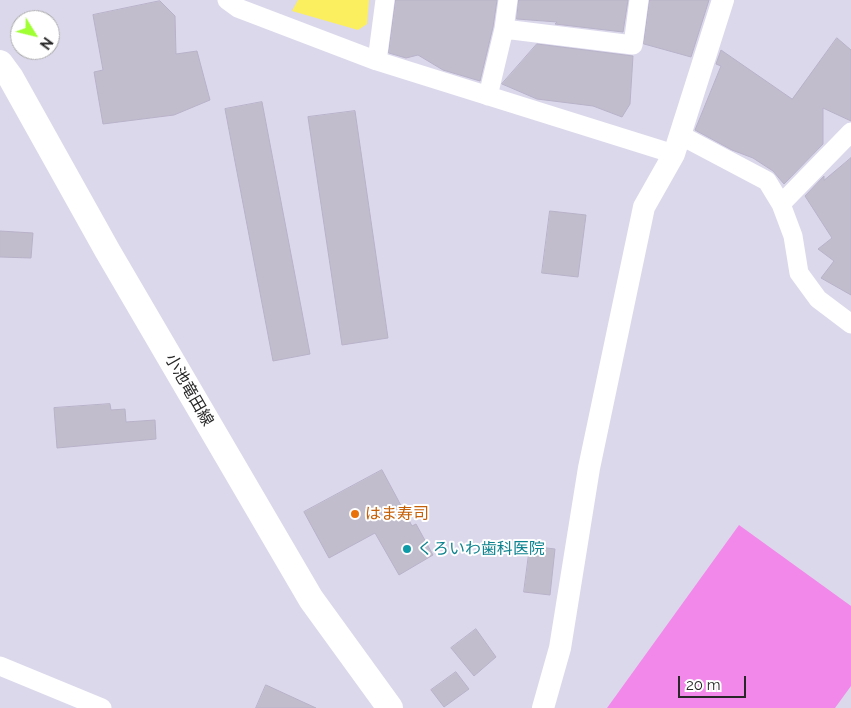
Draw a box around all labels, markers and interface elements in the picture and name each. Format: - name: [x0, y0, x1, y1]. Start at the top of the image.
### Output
- north arrow: [10, 10, 60, 60]
- text: N: [37, 34, 56, 52]
- street label: 小池竜田線: [161, 351, 217, 429]
- place label: はま寿司: [365, 504, 429, 524]
- marker: はま寿司: [349, 508, 361, 520]
- place label: くろいわ歯科医院: [417, 539, 545, 559]
- marker: くろいわ歯科医院: [401, 543, 413, 555]
- scale bar: [681, 666, 748, 698]
- text: 20 m: [686, 676, 721, 694]

